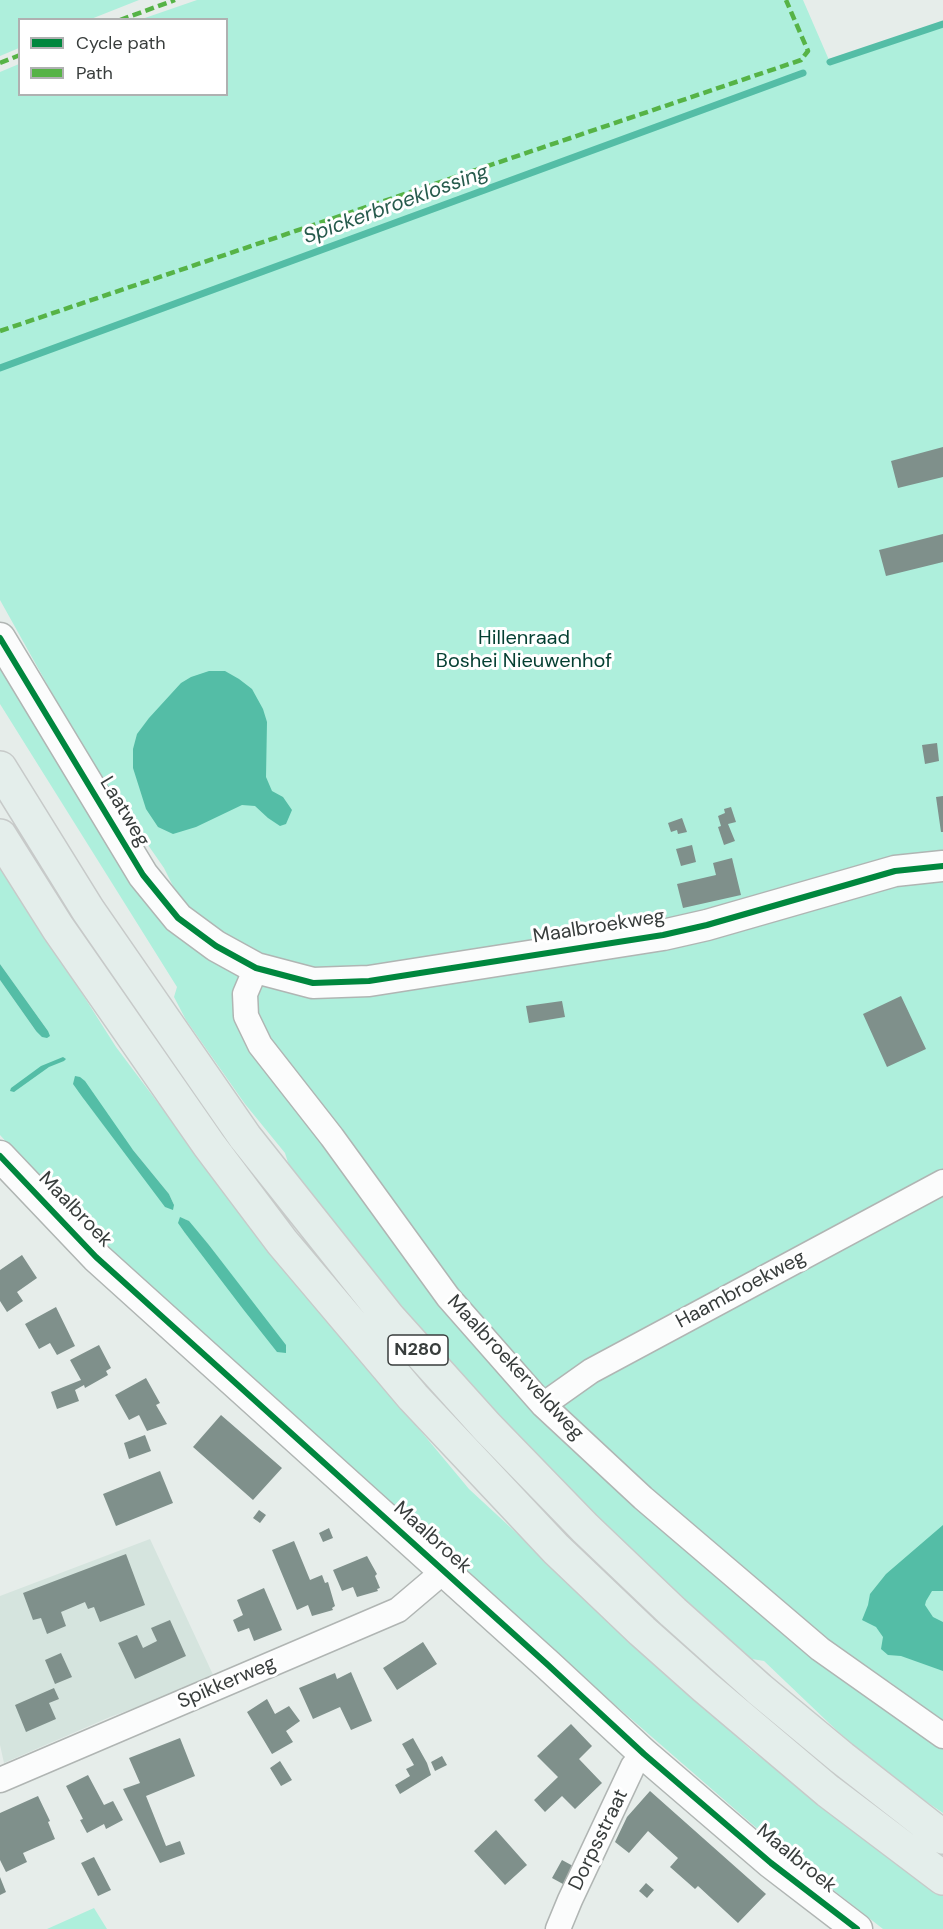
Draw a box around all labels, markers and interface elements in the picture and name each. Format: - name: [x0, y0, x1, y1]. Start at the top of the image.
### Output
- legend: [18, 18, 228, 96]
- text: Cycle path: [76, 31, 166, 55]
- text: Path: [76, 61, 113, 85]
- water label: Spickerbroeklossing: [300, 160, 492, 250]
- park label: Hillenraad Boshei Nieuwenhof: [436, 627, 612, 674]
- street label: Laatweg: [94, 773, 154, 851]
- street label: Maalbroekweg: [531, 905, 667, 949]
- street label: Maalbroek: [33, 1167, 117, 1253]
- street label: Haambroekweg: [672, 1246, 810, 1334]
- street label: Maalbroekerveldweg: [442, 1290, 588, 1446]
- road number: N280: [388, 1335, 448, 1365]
- street label: Maalbroek: [388, 1497, 476, 1579]
- street label: Spikkerweg: [174, 1652, 280, 1714]
- street label: Dorpsstraat: [564, 1785, 634, 1895]
- street label: Maalbroek: [751, 1820, 841, 1898]

